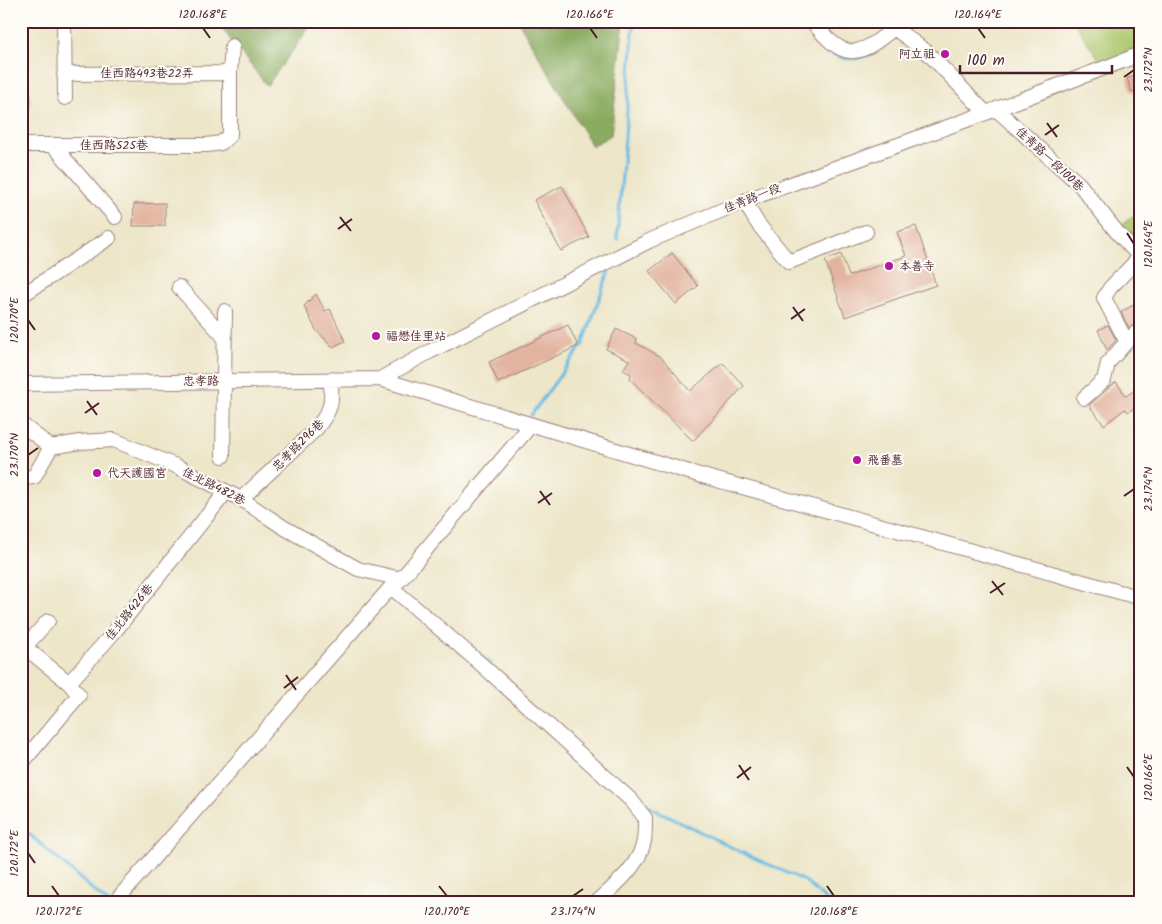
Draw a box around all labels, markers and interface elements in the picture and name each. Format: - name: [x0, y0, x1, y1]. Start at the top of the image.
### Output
- text: 120.168°E: [179, 5, 228, 24]
- text: 120.166°E: [566, 5, 615, 24]
- text: 120.164°E: [954, 5, 1003, 24]
- scale bar: [960, 42, 1112, 74]
- place label: 阿立祖: [899, 45, 935, 64]
- text: 23.172°N: [1139, 47, 1158, 93]
- marker: 阿立祖: [939, 48, 951, 60]
- text: 100 m: [967, 49, 1005, 73]
- street label: 佳西路493巷22弄: [100, 64, 194, 83]
- street label: 佳青路一段100巷: [1011, 122, 1088, 196]
- street label: 佳西路525巷: [80, 136, 148, 155]
- street label: 佳青路一段: [721, 179, 784, 218]
- text: 120.164°E: [1139, 219, 1158, 268]
- place label: 本善寺: [899, 257, 935, 276]
- marker: 本善寺: [883, 260, 895, 272]
- text: 120.170°E: [5, 296, 24, 343]
- place label: 福懋佳里站: [386, 327, 446, 346]
- marker: 福懋佳里站: [370, 330, 382, 342]
- street label: 忠孝路: [183, 372, 219, 391]
- street label: 忠孝路296巷: [268, 415, 329, 476]
- text: 23.170°N: [5, 433, 24, 477]
- place label: 飛番墓: [867, 451, 903, 470]
- marker: 飛番墓: [851, 454, 863, 466]
- street label: 佳北路482巷: [179, 462, 249, 511]
- place label: 代天護國宮: [107, 464, 167, 483]
- marker: 代天護國宮: [91, 467, 103, 479]
- text: 23.174°N: [1139, 467, 1158, 511]
- street label: 佳北路426巷: [101, 580, 158, 645]
- text: 120.166°E: [1139, 752, 1158, 801]
- text: 120.172°E: [5, 829, 24, 876]
- text: 120.172°E: [36, 902, 83, 921]
- text: 120.170°E: [424, 902, 471, 921]
- text: 23.174°N: [551, 902, 595, 921]
- text: 120.168°E: [810, 902, 859, 921]

